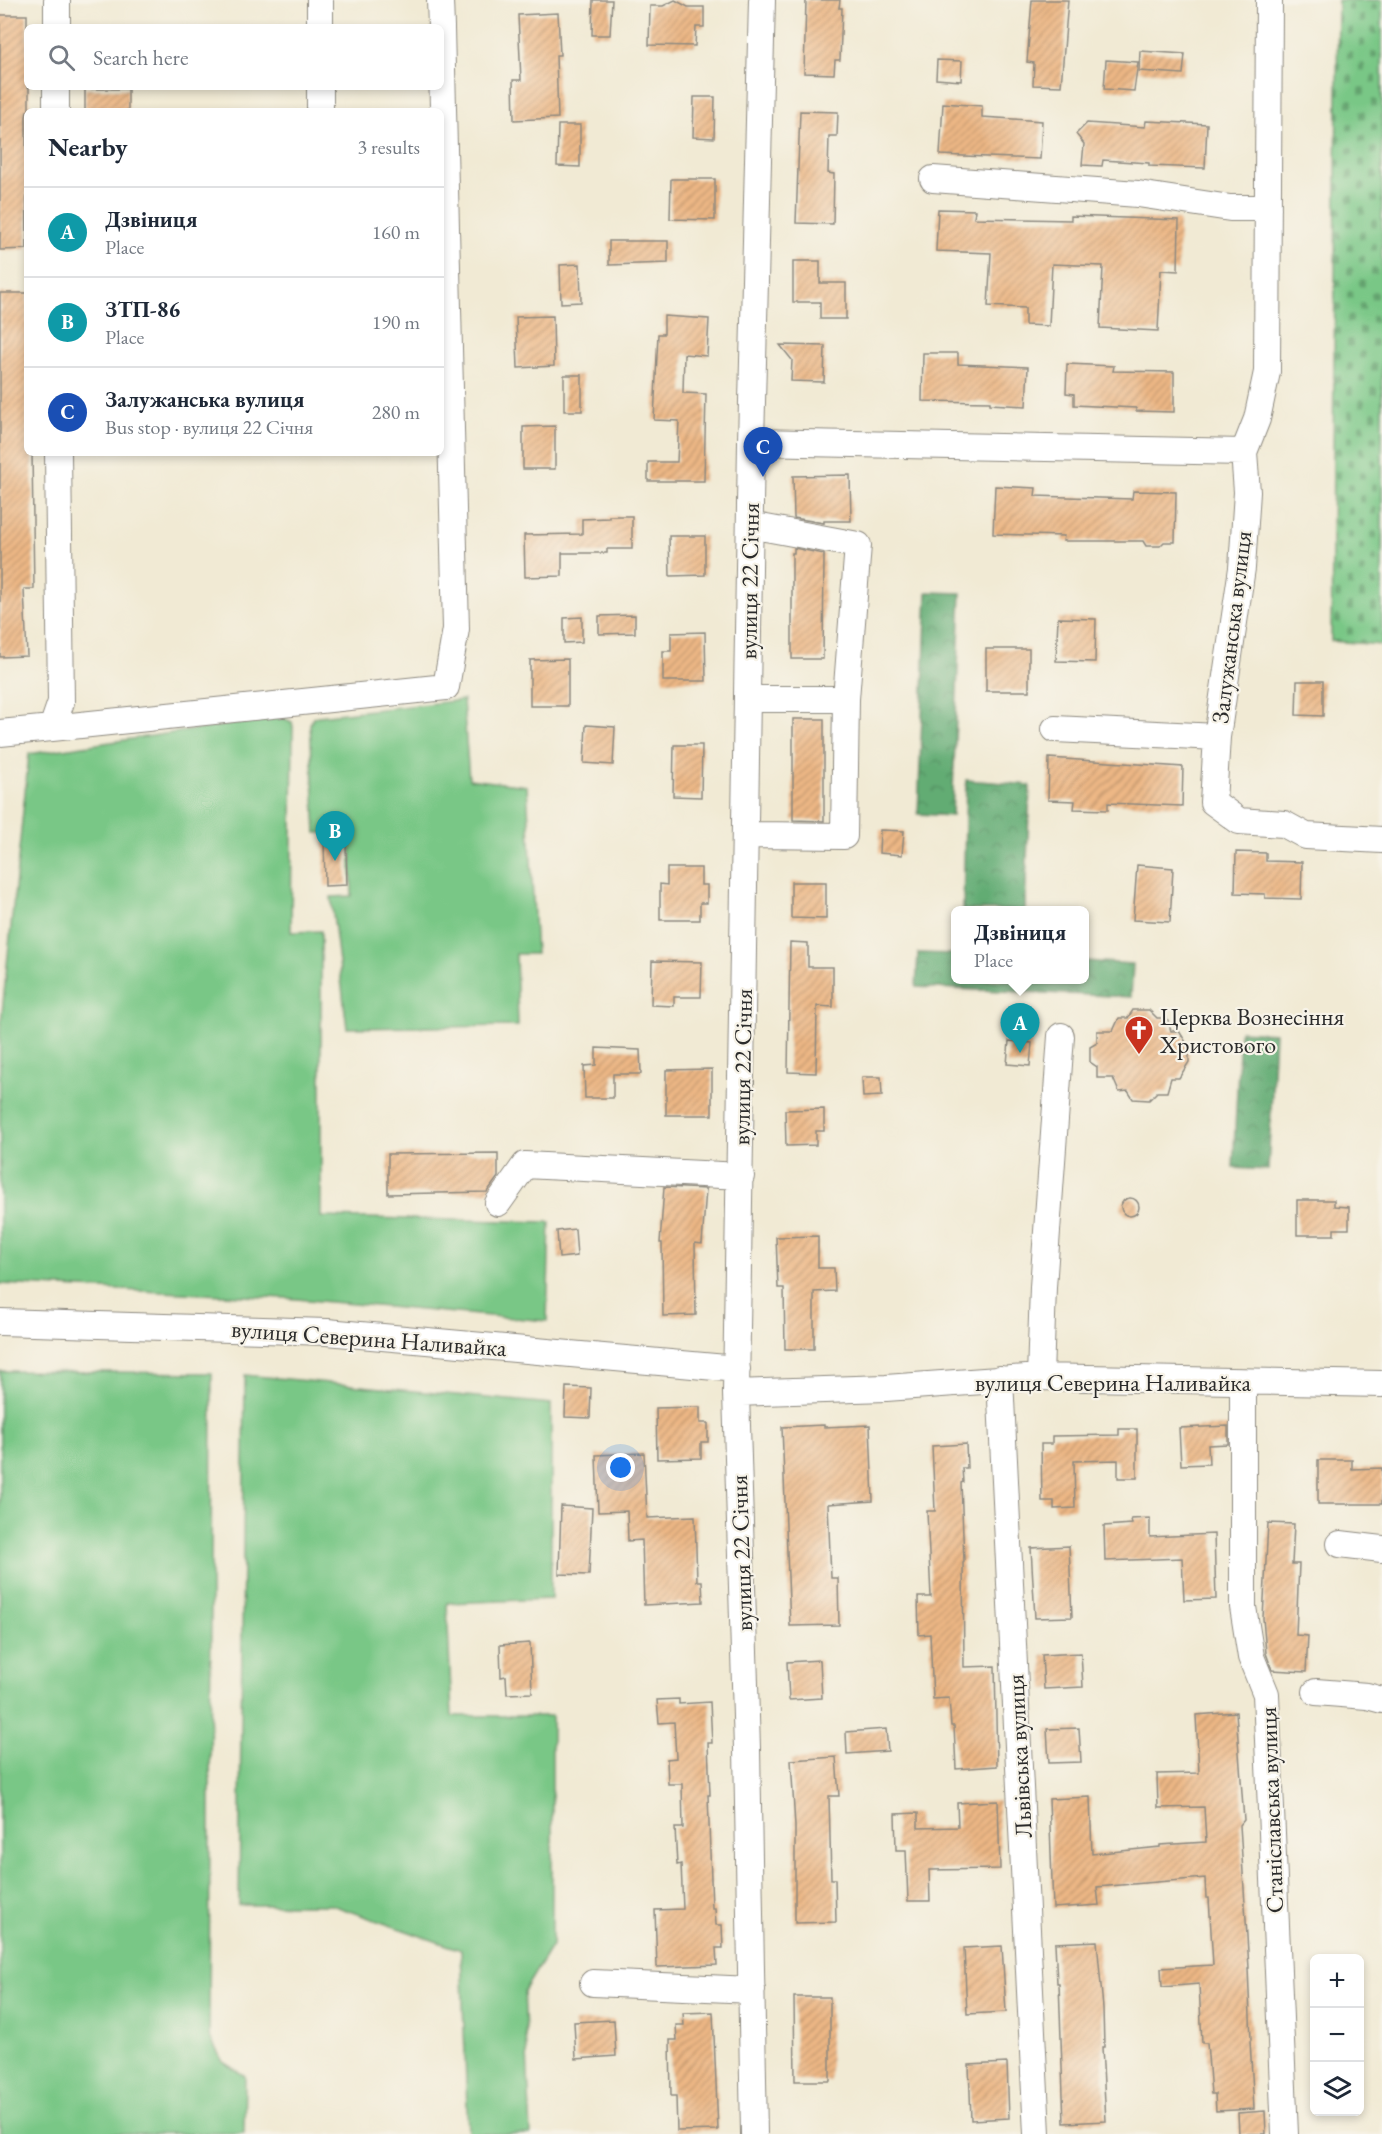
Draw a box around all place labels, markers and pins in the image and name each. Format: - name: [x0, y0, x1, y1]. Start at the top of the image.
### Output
- pin: C: [744, 428, 783, 477]
- pin: B: [316, 812, 354, 861]
- place label: Церква Вознесіння Христового: [1159, 1001, 1345, 1060]
- pin: A: [1000, 1004, 1040, 1053]
- church icon: Церква Вознесіння Христового: [1123, 1014, 1155, 1056]

